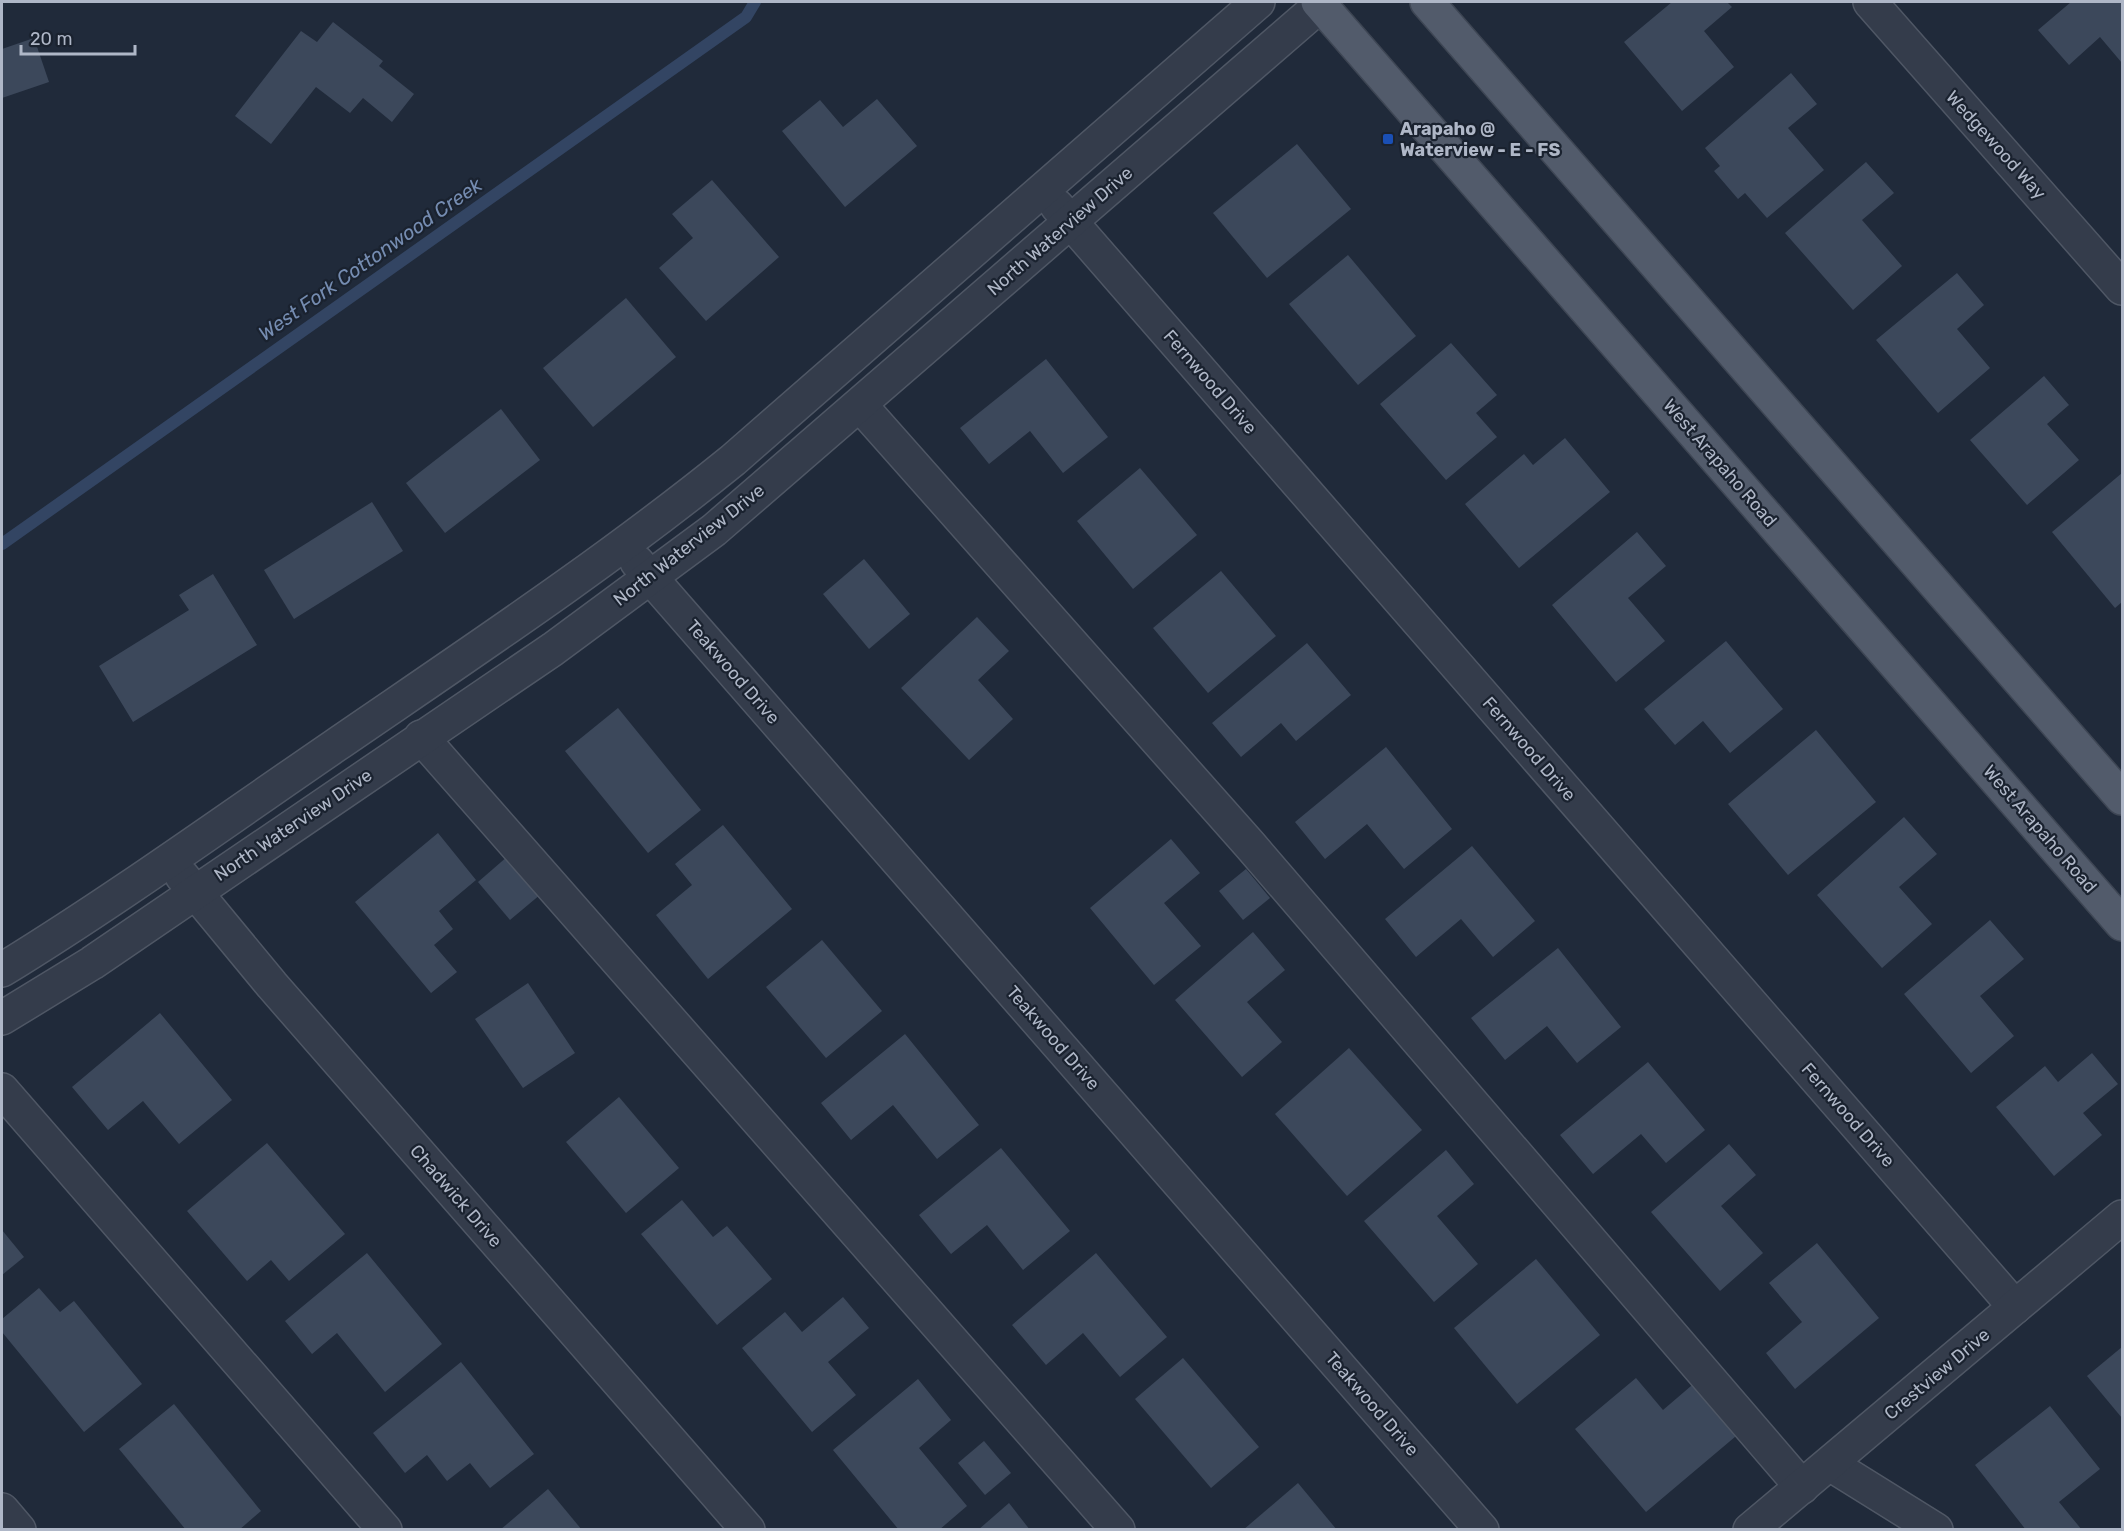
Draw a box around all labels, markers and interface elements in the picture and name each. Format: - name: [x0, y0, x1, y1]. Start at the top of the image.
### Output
- scale bar: [21, 18, 135, 56]
- text: 20 m: [30, 28, 72, 50]
- street label: Wedgewood Way: [1941, 86, 2051, 204]
- place label: Arapaho @ Waterview - E - FS: [1400, 118, 1560, 161]
- marker: Arapaho @ Waterview - E - FS: [1381, 132, 1395, 146]
- street label: North Waterview Drive: [983, 162, 1137, 300]
- water label: West Fork Cottonwood Creek: [254, 172, 487, 346]
- street label: Fernwood Drive: [1159, 325, 1261, 439]
- street label: West Arapaho Road: [1659, 395, 1781, 531]
- street label: North Waterview Drive: [609, 479, 769, 611]
- street label: Teakwood Drive: [682, 615, 784, 729]
- street label: Fernwood Drive: [1478, 692, 1580, 806]
- street label: West Arapaho Road: [1979, 761, 2101, 897]
- street label: North Waterview Drive: [210, 764, 376, 886]
- street label: Teakwood Drive: [1002, 981, 1104, 1095]
- street label: Fernwood Drive: [1797, 1058, 1899, 1172]
- street label: Chadwick Drive: [405, 1140, 507, 1252]
- street label: Crestview Drive: [1880, 1324, 1994, 1424]
- street label: Teakwood Drive: [1321, 1347, 1423, 1461]

